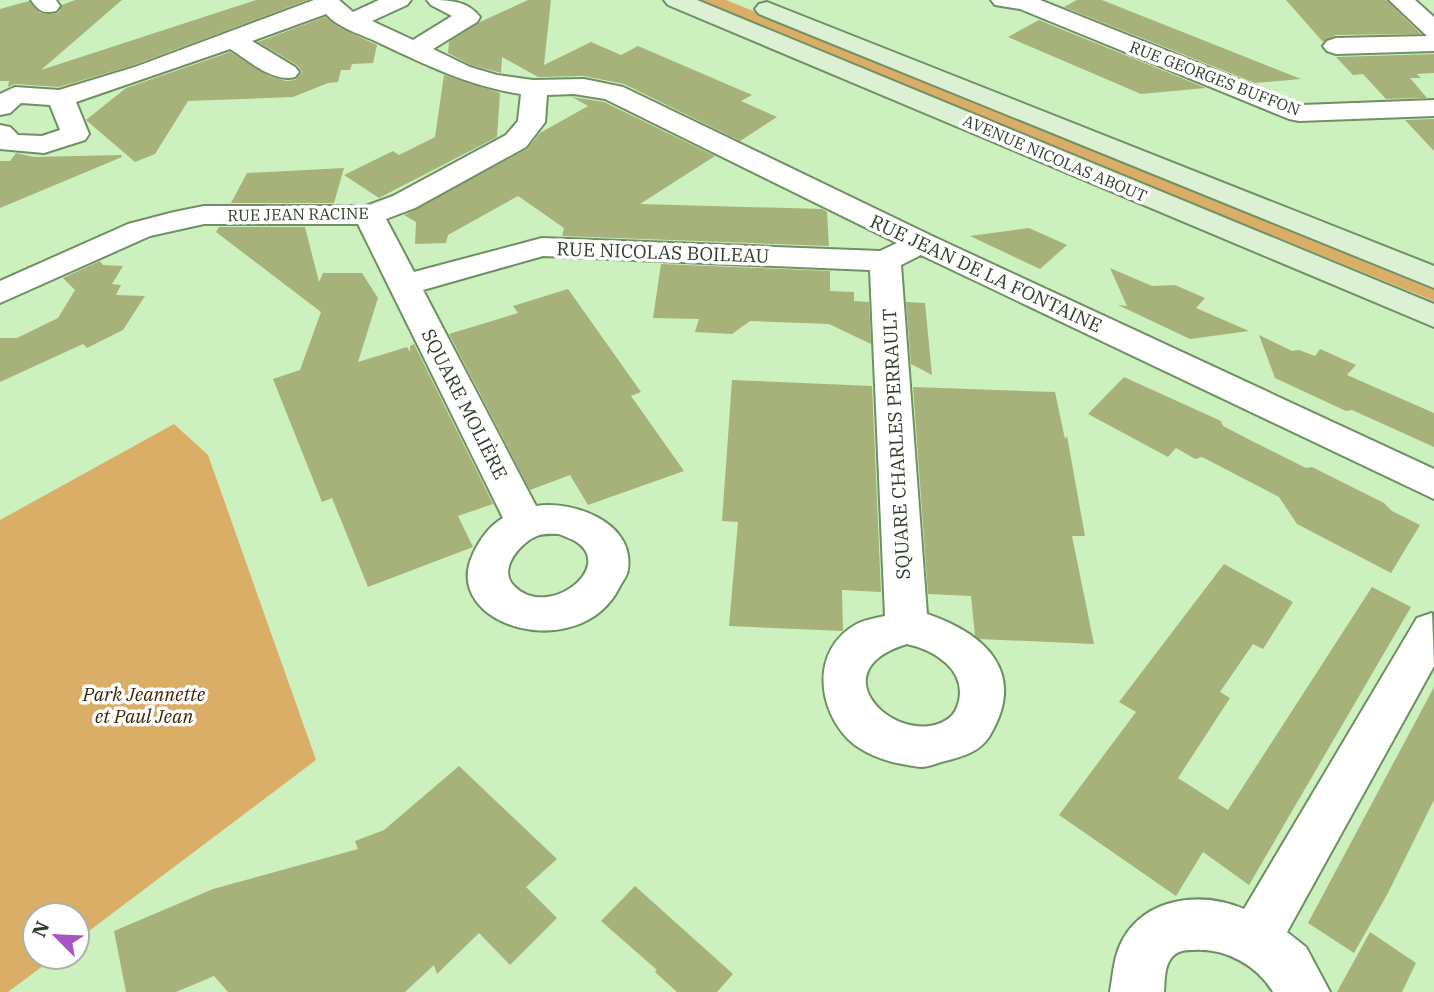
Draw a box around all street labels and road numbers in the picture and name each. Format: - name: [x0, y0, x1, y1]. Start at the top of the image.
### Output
- street label: RUE GEORGES BUFFON: [1127, 36, 1303, 120]
- street label: AVENUE NICOLAS ABOUT: [960, 110, 1150, 206]
- street label: RUE JEAN RACINE: [227, 203, 369, 225]
- street label: RUE JEAN DE LA FONTAINE: [866, 209, 1106, 337]
- street label: RUE NICOLAS BOILEAU: [556, 236, 770, 268]
- street label: SQUARE CHARLES PERRAULT: [877, 308, 915, 580]
- street label: SQUARE MOLIÈRE: [417, 325, 513, 483]

